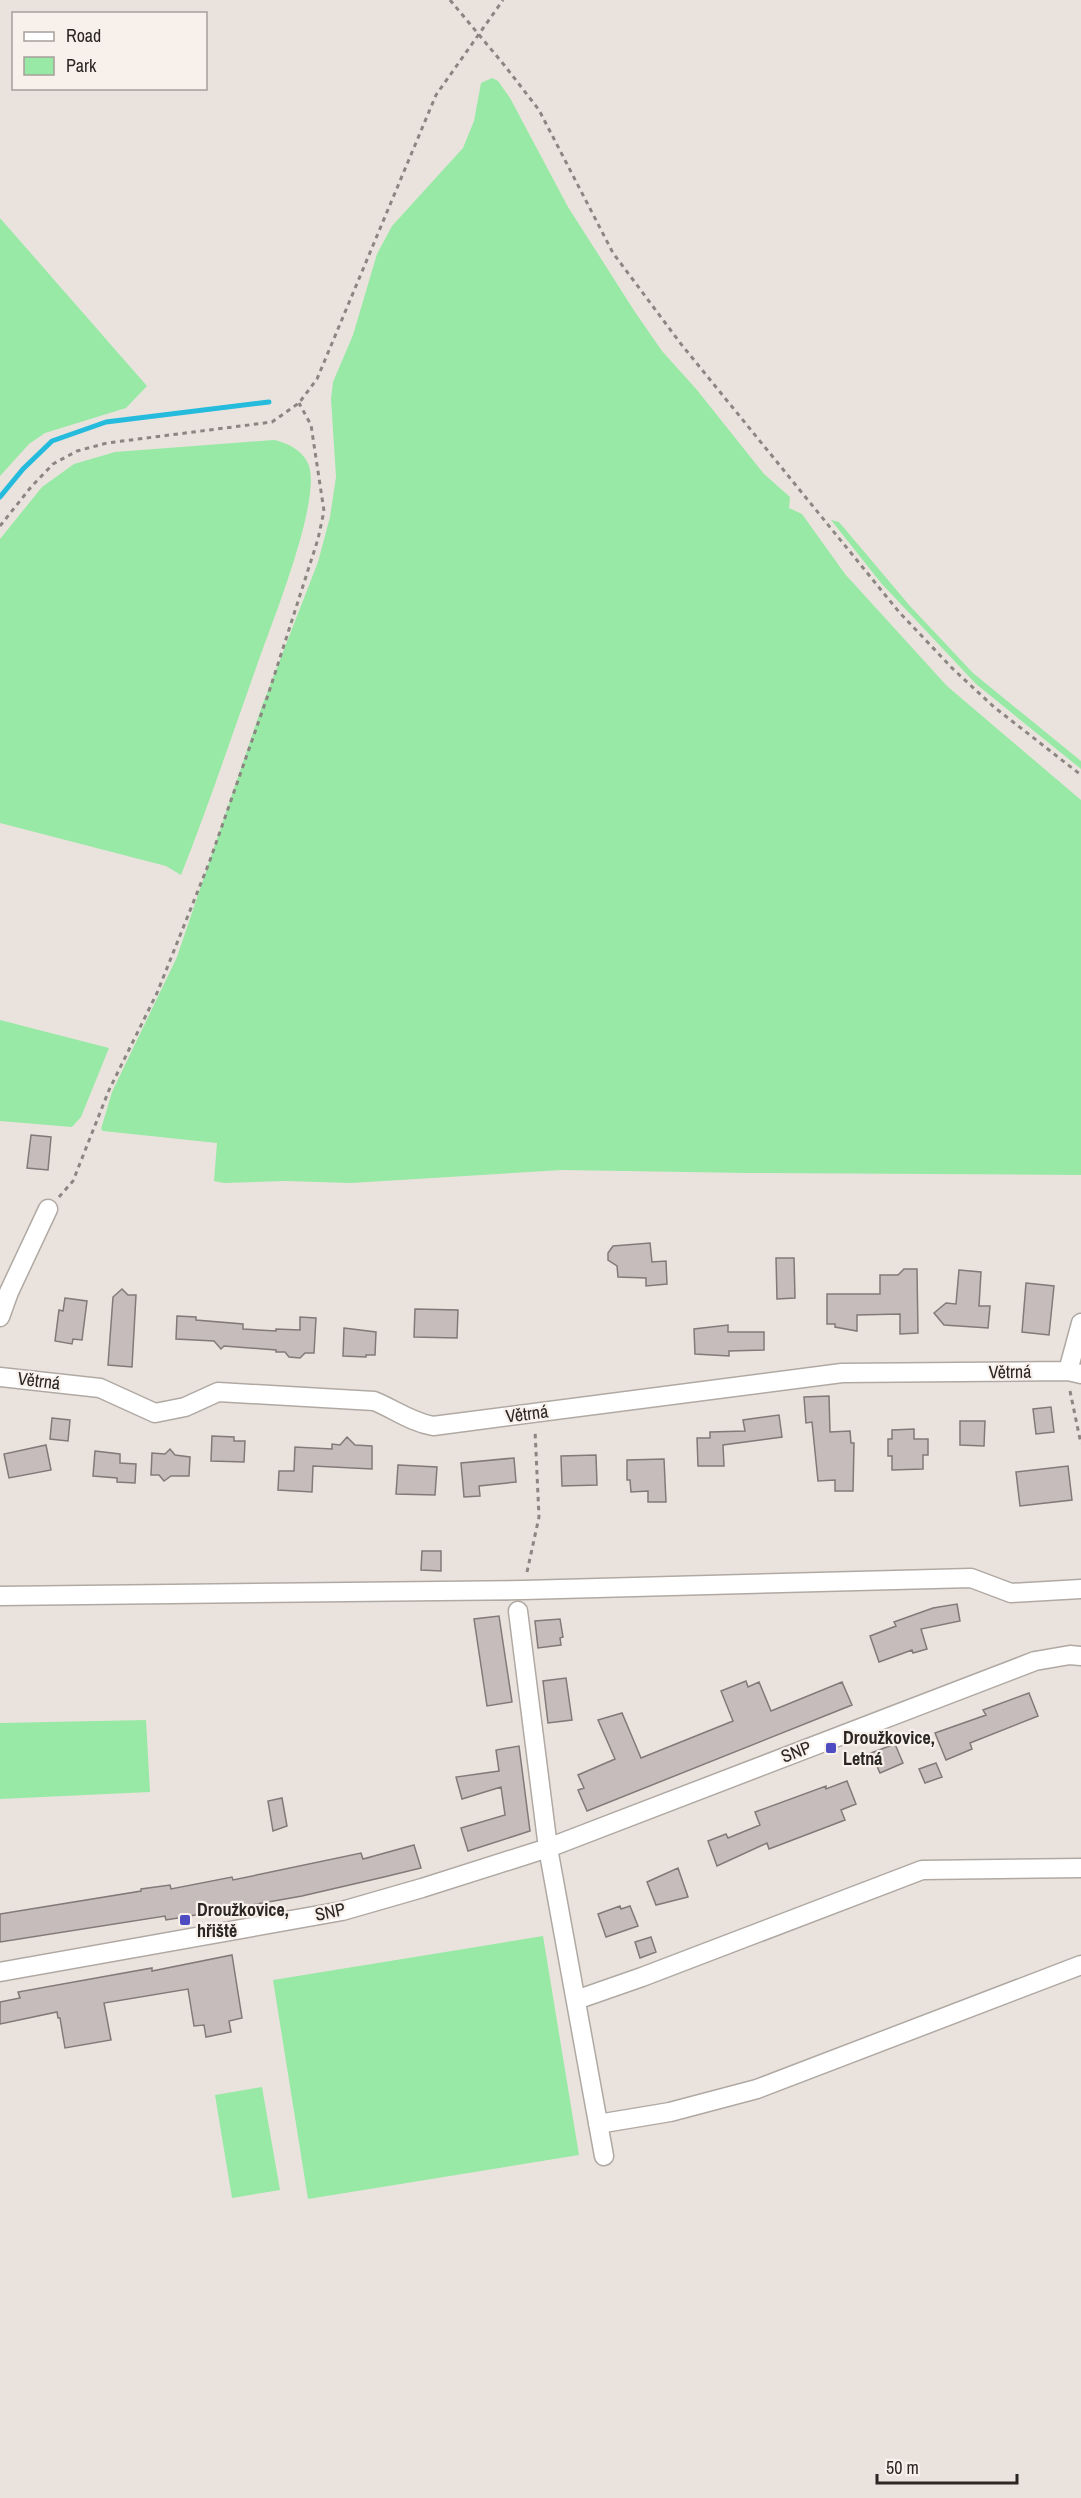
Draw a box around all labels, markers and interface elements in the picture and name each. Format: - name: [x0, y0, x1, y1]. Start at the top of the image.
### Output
- legend: [12, 12, 207, 90]
- text: Road: [66, 23, 101, 48]
- text: Park: [66, 53, 97, 78]
- street label: Větrná: [988, 1359, 1032, 1384]
- street label: Větrná: [16, 1365, 62, 1396]
- street label: Větrná: [504, 1398, 550, 1429]
- place label: Droužkovice, Letná: [843, 1725, 935, 1771]
- street label: SNP: [777, 1734, 815, 1769]
- marker: Droužkovice, Letná: [824, 1741, 838, 1755]
- street label: SNP: [312, 1896, 347, 1927]
- place label: Droužkovice, hřiště: [197, 1897, 289, 1943]
- marker: Droužkovice, hřiště: [178, 1913, 192, 1927]
- scale bar: [877, 2447, 1016, 2485]
- text: 50 m: [886, 2455, 919, 2480]

